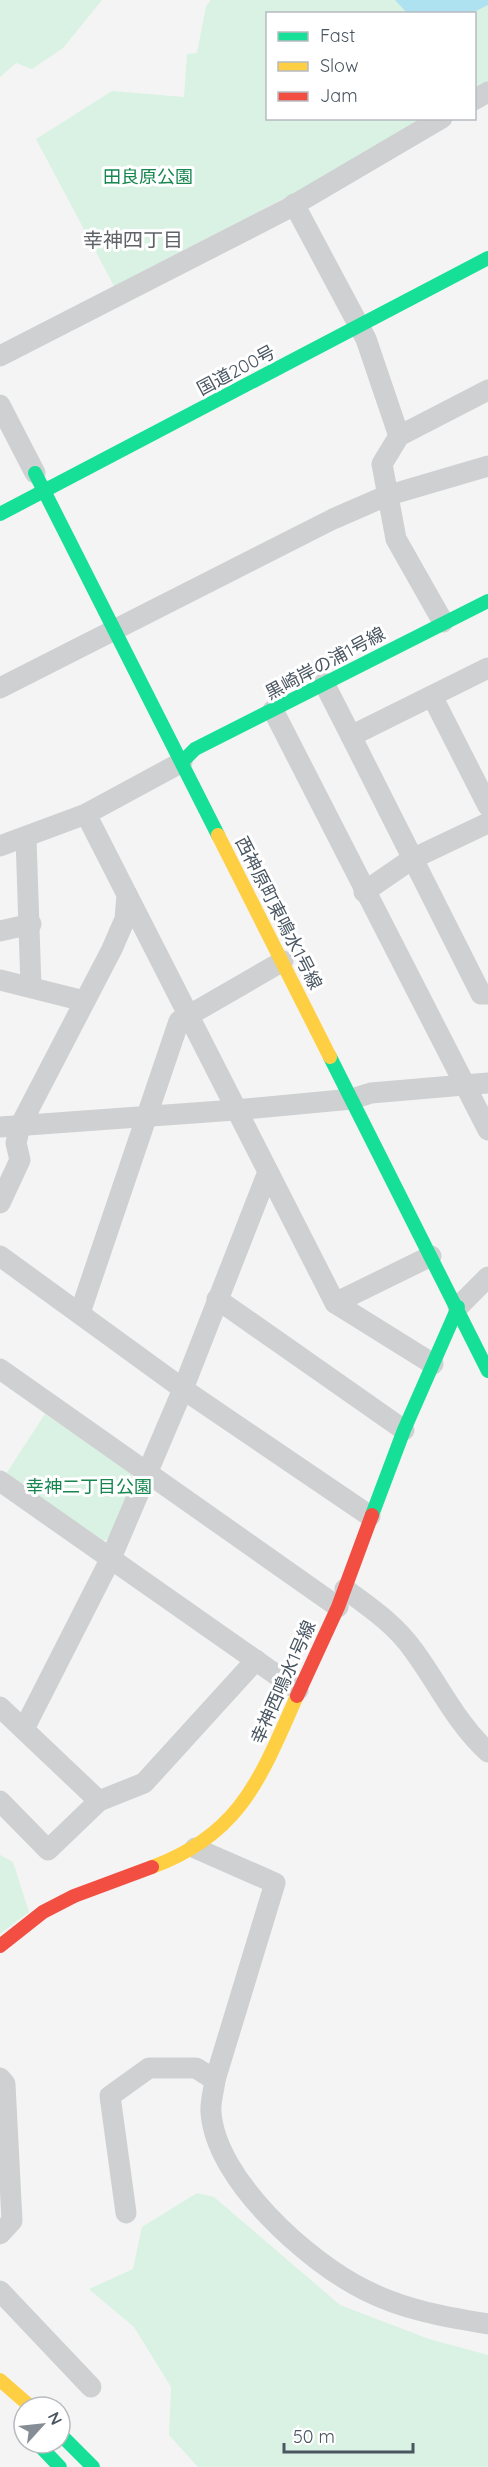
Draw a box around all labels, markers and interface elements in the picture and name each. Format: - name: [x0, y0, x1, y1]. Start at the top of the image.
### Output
- legend: [266, 12, 476, 120]
- text: Fast: [320, 24, 355, 47]
- text: Slow: [320, 54, 358, 77]
- text: Jam: [320, 84, 358, 107]
- park label: 田良原公園: [103, 165, 193, 188]
- district label: 幸神四丁目: [83, 227, 183, 252]
- street label: 国道200号: [193, 340, 279, 400]
- street label: 黒崎岸の浦1号線: [261, 622, 389, 704]
- street label: 西神原町東鳴水1号線: [230, 833, 328, 993]
- park label: 幸神二丁目公園: [26, 1475, 152, 1498]
- street label: 幸神西鳴水1号線: [246, 1617, 320, 1747]
- north arrow: [12, 2395, 72, 2455]
- text: N: [44, 2408, 67, 2428]
- scale bar: [284, 2416, 413, 2454]
- text: 50 m: [293, 2425, 335, 2448]

